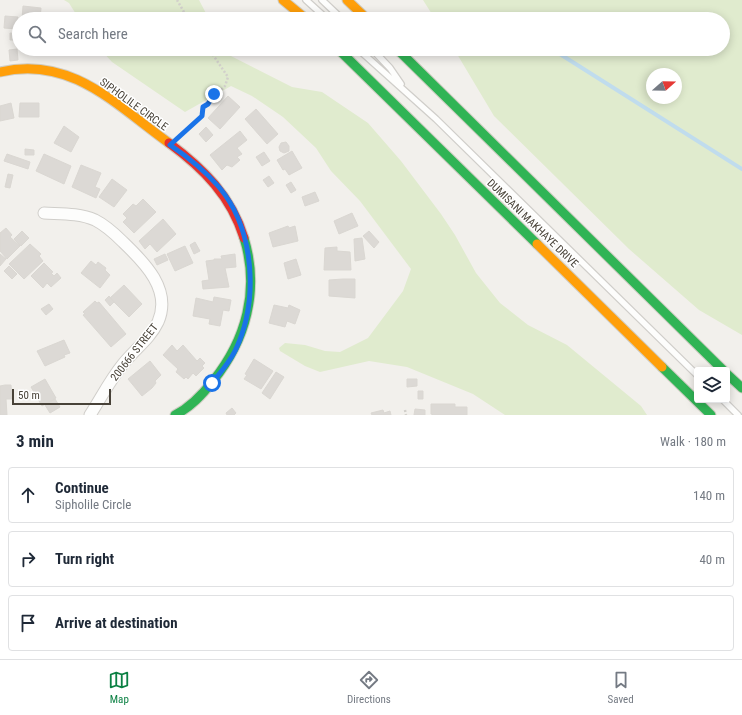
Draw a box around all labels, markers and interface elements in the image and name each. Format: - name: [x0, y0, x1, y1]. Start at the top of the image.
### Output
- search box: [12, 12, 730, 56]
- icon: search: [26, 23, 48, 45]
- text: Search here: [58, 25, 128, 43]
- north arrow: [646, 68, 682, 104]
- street label: SIPHOLILE CIRCLE: [97, 75, 171, 134]
- route end: [205, 85, 223, 103]
- street label: DUMISANI MAKHAYE DRIVE: [484, 177, 581, 271]
- street label: 200666 STREET: [108, 321, 161, 384]
- map controls: [694, 367, 730, 403]
- button: layers: [694, 367, 730, 403]
- route start: [203, 374, 221, 392]
- scale bar: [12, 387, 111, 406]
- text: 50 m: [18, 389, 40, 402]
- text: 3 min: [16, 431, 54, 451]
- text: Walk · 180 m: [660, 434, 726, 449]
- text: Continue: [55, 479, 109, 497]
- icon: ahead: [17, 484, 39, 506]
- text: 140 m: [693, 488, 725, 503]
- text: Sipholile Circle: [55, 497, 131, 512]
- icon: right: [17, 548, 39, 570]
- text: Turn right: [55, 550, 114, 568]
- text: 40 m: [699, 552, 725, 567]
- icon: arrive: [17, 612, 39, 634]
- text: Arrive at destination: [55, 614, 178, 632]
- tab: Map: [108, 669, 130, 706]
- tab: Directions: [347, 669, 391, 706]
- tab: Saved: [608, 669, 634, 706]

